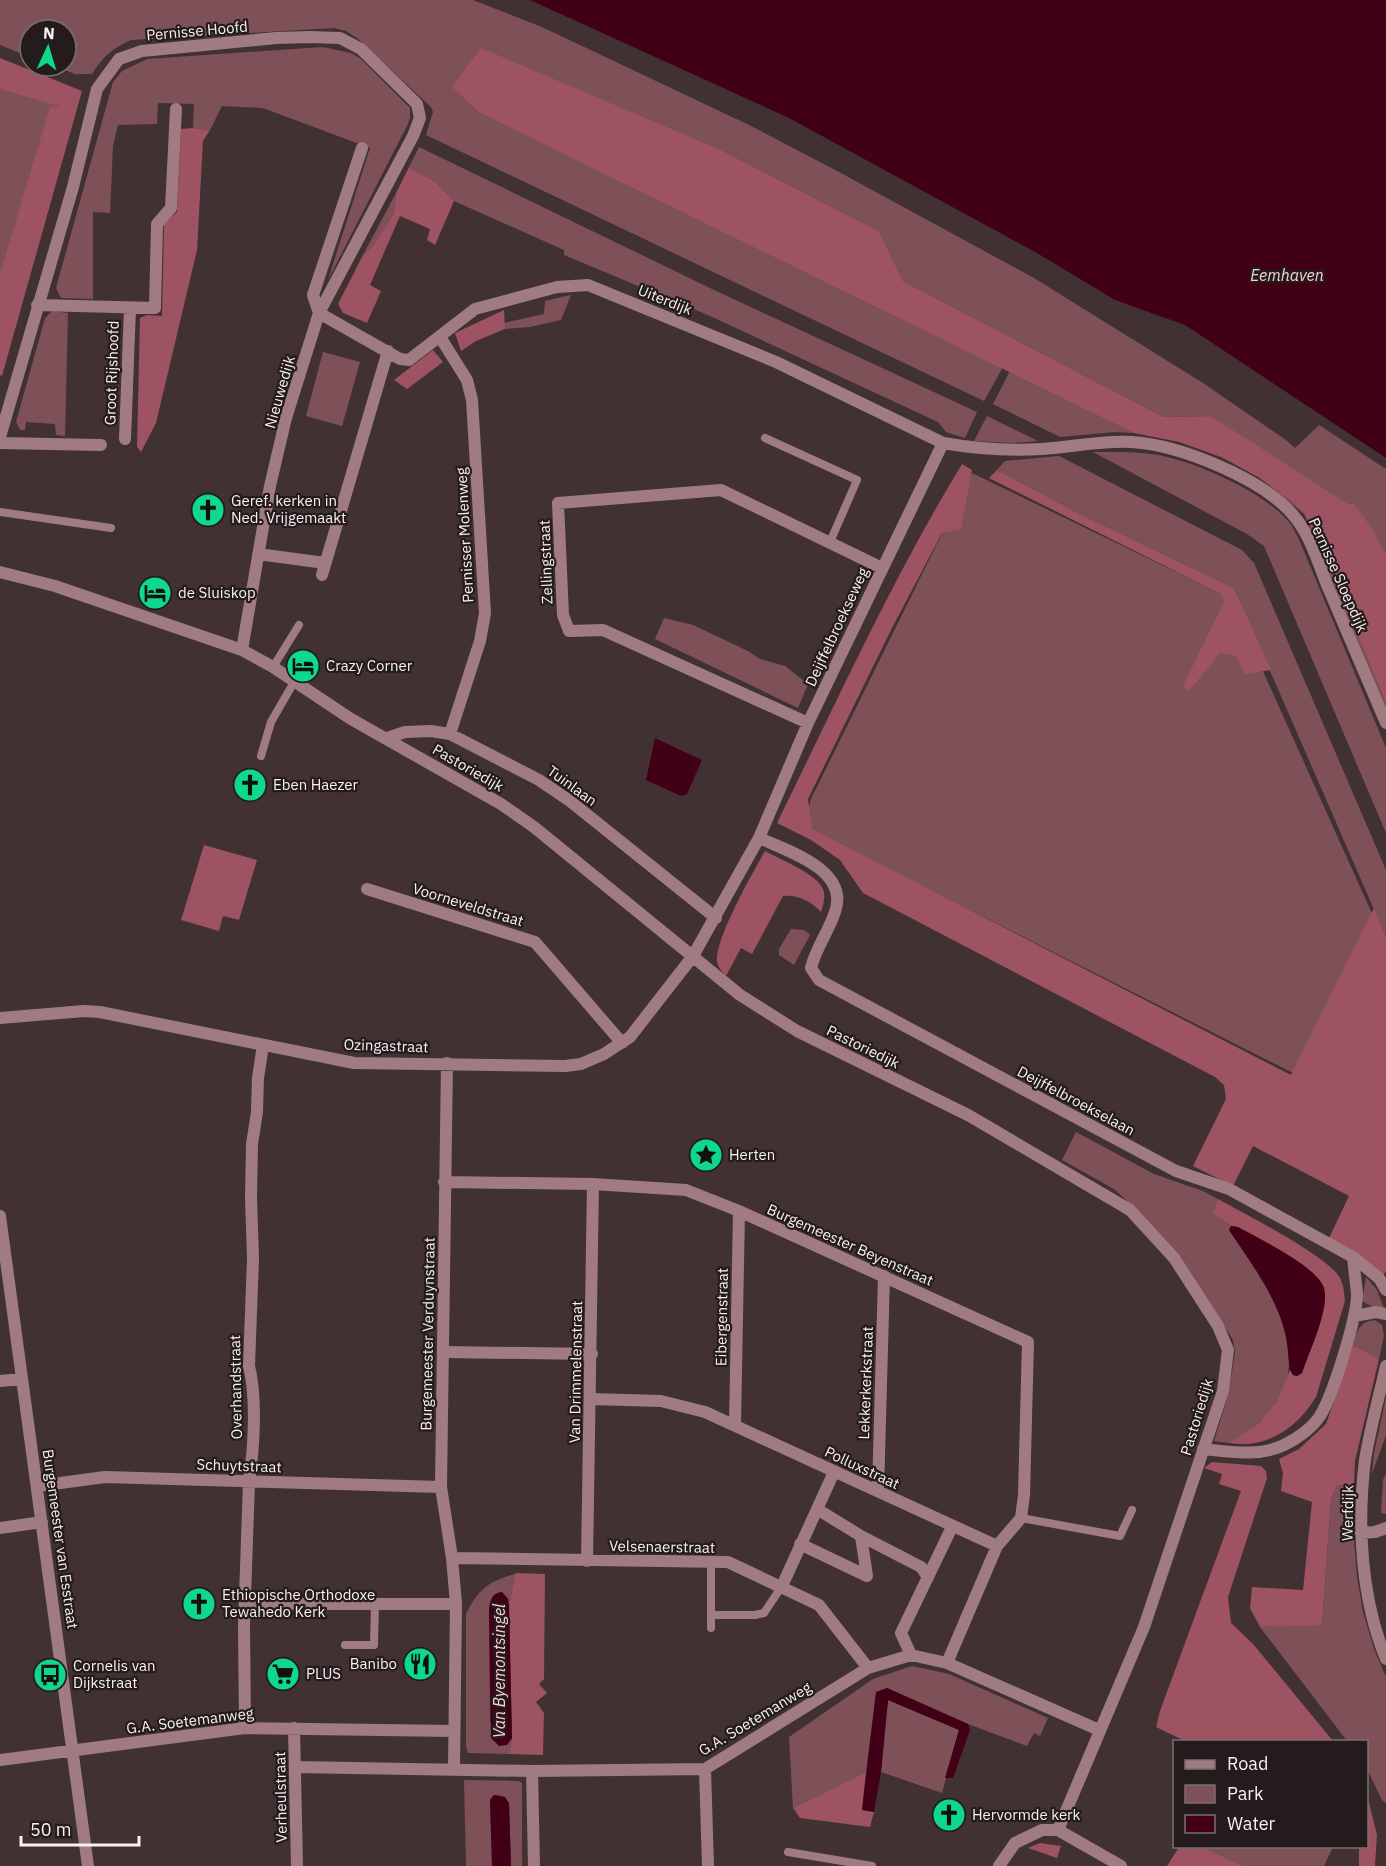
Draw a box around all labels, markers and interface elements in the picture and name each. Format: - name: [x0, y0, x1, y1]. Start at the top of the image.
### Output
- street label: Pernisse Hoofd: [145, 17, 249, 44]
- north arrow: [18, 18, 78, 78]
- text: N: [43, 23, 56, 43]
- water label: Eemhaven: [1250, 265, 1324, 285]
- street label: Uiterdijk: [635, 280, 695, 319]
- street label: Groot Rijshoofd: [100, 320, 123, 426]
- street label: Nieuwedijk: [260, 353, 299, 430]
- street label: Pernisser Molenweg: [451, 467, 478, 603]
- place label: Geref. kerken in Ned. Vrijgemaakt: [231, 491, 346, 527]
- church icon: Geref. kerken in Ned. Vrijgemaakt: [190, 492, 226, 528]
- street label: Pernisse Sloepdijk: [1305, 515, 1372, 635]
- street label: Zellingstraat: [535, 520, 556, 604]
- street label: Deijffelbroekseweg: [801, 564, 873, 689]
- hotel icon: de Sluiskop: [137, 575, 173, 611]
- place label: de Sluiskop: [178, 583, 256, 602]
- hotel icon: Crazy Corner: [285, 648, 321, 684]
- place label: Crazy Corner: [326, 656, 413, 675]
- street label: Pastoriedijk: [429, 739, 507, 796]
- street label: Tuinlaan: [544, 761, 601, 810]
- church icon: Eben Haezer: [232, 767, 268, 803]
- place label: Eben Haezer: [273, 775, 359, 794]
- street label: Voorneveldstraat: [410, 879, 526, 930]
- street label: Pastoriedijk: [823, 1021, 903, 1073]
- street label: Ozingastraat: [343, 1035, 429, 1056]
- street label: Deijffelbroekselaan: [1014, 1062, 1138, 1140]
- place icon: Herten: [688, 1137, 724, 1173]
- place label: Herten: [729, 1145, 775, 1164]
- street label: Burgemeester Beyenstraat: [764, 1199, 936, 1290]
- street label: Burgemeester Verduynstraat: [416, 1237, 439, 1431]
- street label: Eibergenstraat: [711, 1268, 732, 1366]
- street label: Van Drimmelenstraat: [565, 1301, 586, 1443]
- street label: Lekkerkerkstraat: [854, 1326, 877, 1440]
- street label: Overhandstraat: [225, 1335, 246, 1439]
- street label: Pastoriedijk: [1176, 1376, 1217, 1458]
- street label: Polluxstraat: [822, 1442, 903, 1493]
- street label: Burgemeester van Esstraat: [38, 1448, 83, 1630]
- street label: Schuytstraat: [196, 1455, 282, 1476]
- street label: Werfdijk: [1338, 1485, 1357, 1541]
- street label: Velsenaerstraat: [609, 1536, 715, 1557]
- place label: Ethiopische Orthodoxe Tewahedo Kerk: [222, 1585, 375, 1621]
- church icon: Ethiopische Orthodoxe Tewahedo Kerk: [181, 1586, 217, 1622]
- water label: Van Byemontsingel: [489, 1603, 509, 1738]
- restaurant icon: Banibo: [402, 1646, 438, 1682]
- place label: Banibo: [350, 1654, 397, 1673]
- place label: Cornelis van Dijkstraat: [73, 1656, 155, 1692]
- supermarket icon: PLUS: [265, 1656, 301, 1692]
- bus stop icon: Cornelis van Dijkstraat: [32, 1657, 68, 1693]
- place label: PLUS: [306, 1664, 341, 1683]
- street label: G.A. Soetemanweg: [695, 1677, 815, 1760]
- street label: G.A. Soetemanweg: [125, 1703, 255, 1738]
- legend: [1173, 1740, 1368, 1848]
- street label: Verheulstraat: [270, 1751, 291, 1843]
- text: Road: [1227, 1752, 1268, 1775]
- text: Park: [1227, 1782, 1264, 1805]
- church icon: Hervormde kerk: [931, 1797, 967, 1833]
- place label: Hervormde kerk: [972, 1805, 1081, 1824]
- scale bar: [21, 1809, 140, 1847]
- text: Water: [1227, 1812, 1276, 1835]
- text: 50 m: [30, 1818, 72, 1841]

